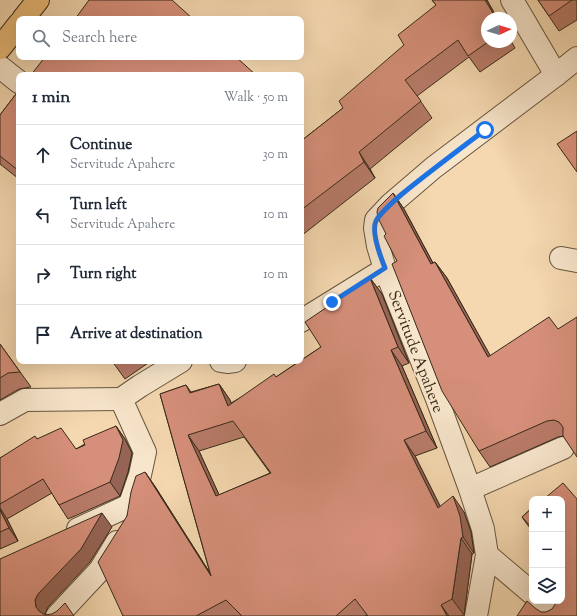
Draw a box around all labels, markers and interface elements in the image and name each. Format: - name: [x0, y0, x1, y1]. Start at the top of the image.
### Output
- north arrow: [481, 12, 517, 48]
- search box: [16, 16, 304, 60]
- icon: search: [30, 27, 52, 49]
- text: Search here: [62, 28, 137, 49]
- text: 1 min: [32, 86, 70, 110]
- text: Walk · 50 m: [224, 89, 288, 107]
- route start: [476, 121, 494, 139]
- text: Continue: [70, 135, 132, 156]
- icon: ahead: [32, 144, 54, 166]
- text: 30 m: [262, 146, 288, 164]
- text: Servitude Apahere: [70, 156, 175, 174]
- text: Turn left: [70, 195, 127, 216]
- icon: left: [32, 204, 54, 226]
- text: 10 m: [263, 206, 288, 224]
- text: Servitude Apahere: [70, 216, 175, 234]
- icon: right: [32, 264, 54, 286]
- text: Turn right: [70, 264, 136, 285]
- text: 10 m: [263, 266, 288, 284]
- street label: Servitude Apahere: [381, 287, 449, 416]
- route end: [323, 293, 341, 311]
- icon: arrive: [32, 324, 54, 346]
- text: Arrive at destination: [70, 324, 203, 345]
- map controls: [529, 496, 565, 604]
- button: +: [529, 496, 565, 532]
- button: −: [529, 532, 565, 568]
- button: layers: [529, 568, 565, 604]

